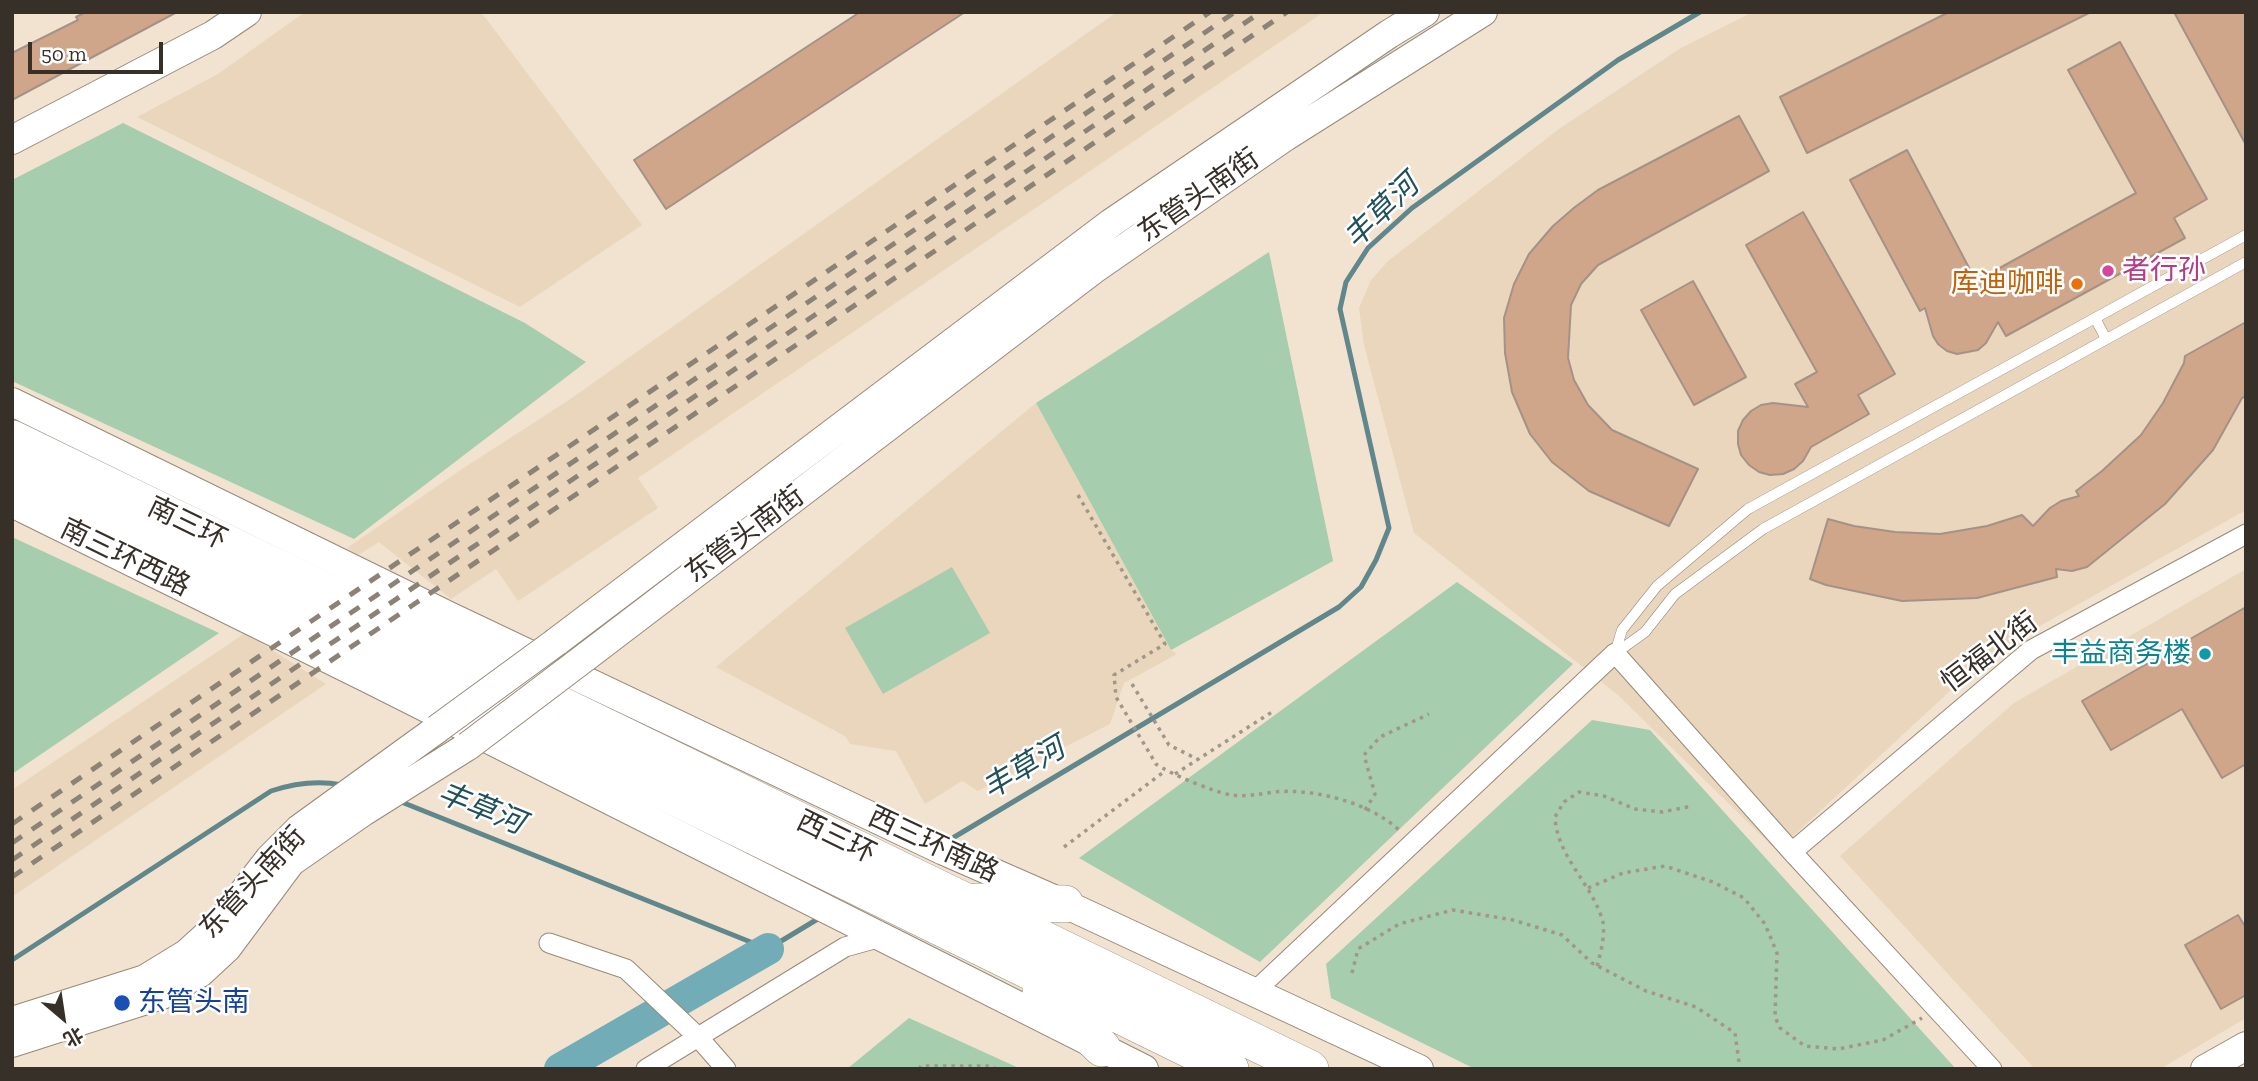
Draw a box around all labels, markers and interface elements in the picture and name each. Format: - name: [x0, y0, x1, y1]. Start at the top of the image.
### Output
- scale bar: [32, 28, 166, 72]
- text: 50 m: [41, 41, 87, 66]
- street label: 东管头南街: [1132, 142, 1266, 250]
- water label: 丰草河: [1337, 168, 1427, 256]
- place label: 者行孙: [2122, 254, 2206, 288]
- marker: 者行孙: [2100, 263, 2116, 279]
- place label: 库迪咖啡: [1951, 267, 2063, 301]
- marker: 库迪咖啡: [2069, 276, 2085, 292]
- street label: 东管头南街: [679, 479, 811, 591]
- street label: 南三环: [142, 490, 232, 558]
- street label: 南三环西路: [55, 512, 195, 604]
- street label: 恒福北街: [1935, 606, 2045, 700]
- place label: 丰益商务楼: [2051, 637, 2191, 671]
- marker: 丰益商务楼: [2197, 646, 2213, 662]
- water label: 丰草河: [976, 730, 1072, 808]
- water label: 丰草河: [433, 775, 529, 843]
- street label: 西三环南路: [862, 800, 1004, 890]
- street label: 西三环: [791, 804, 881, 872]
- street label: 东管头南街: [193, 820, 313, 946]
- north arrow: [28, 983, 98, 1053]
- place label: 东管头南: [138, 986, 250, 1020]
- marker: 东管头南: [112, 993, 132, 1013]
- text: 北: [60, 1022, 87, 1051]

